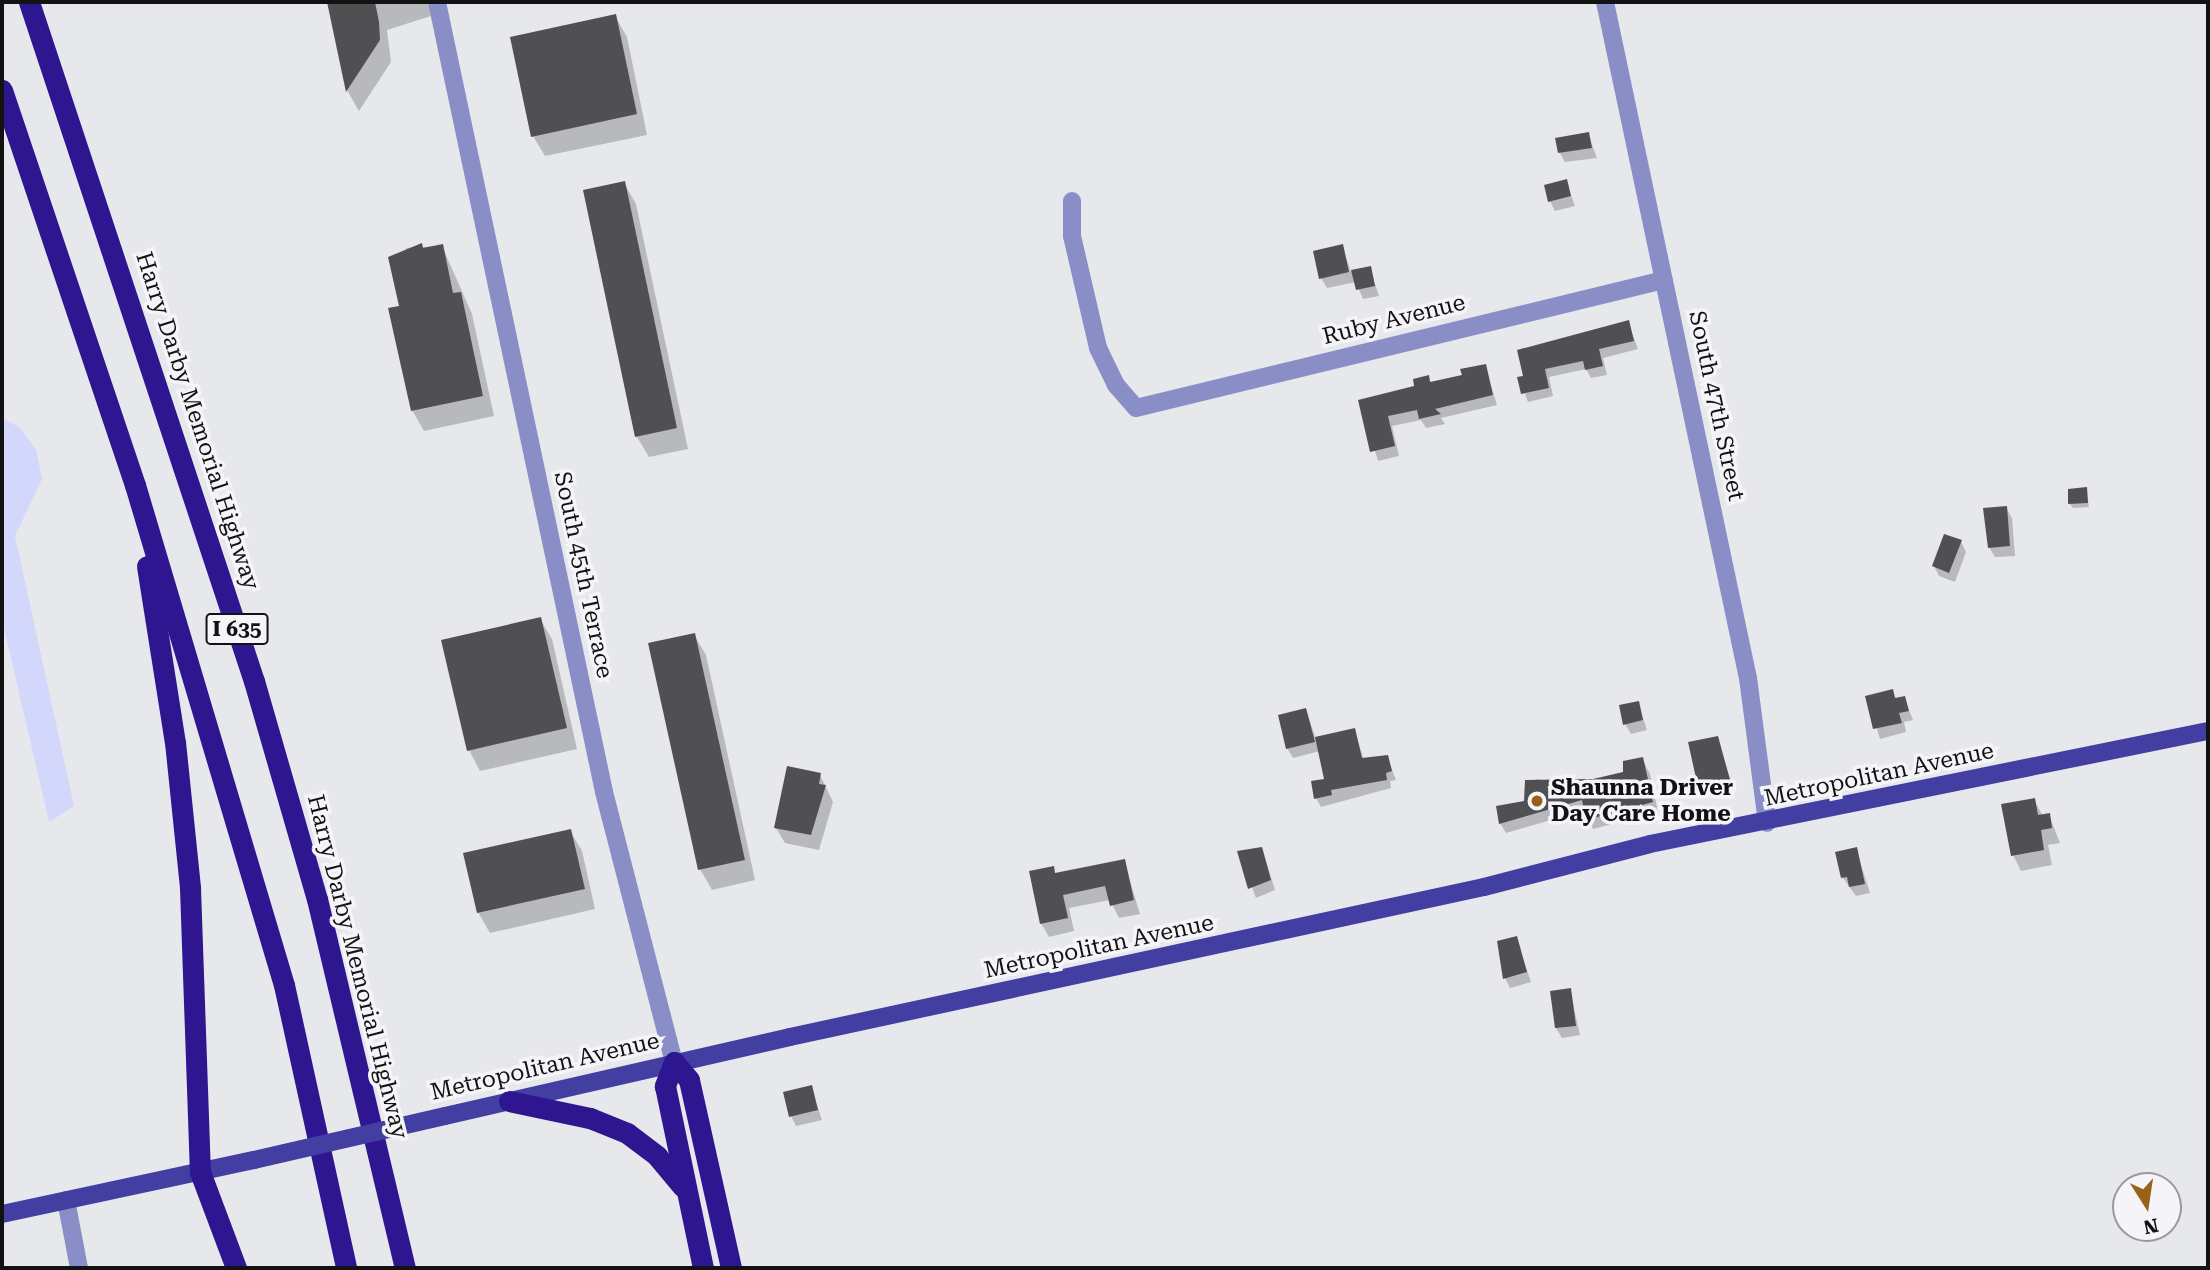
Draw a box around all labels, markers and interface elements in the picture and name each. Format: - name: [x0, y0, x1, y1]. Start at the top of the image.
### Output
- street label: Harry Darby Memorial Highway: [129, 249, 265, 593]
- street label: Ruby Avenue: [1320, 289, 1468, 351]
- street label: South 47th Street: [1682, 309, 1750, 503]
- street label: South 45th Terrace: [548, 469, 618, 681]
- road number: I 635: [205, 612, 268, 646]
- street label: Metropolitan Avenue: [1762, 737, 1996, 813]
- place label: Shaunna Driver Day Care Home: [1551, 774, 1733, 828]
- street label: Harry Darby Memorial Highway: [301, 792, 413, 1142]
- marker: Shaunna Driver Day Care Home: [1529, 793, 1545, 809]
- street label: Metropolitan Avenue: [982, 909, 1216, 985]
- street label: Metropolitan Avenue: [428, 1027, 662, 1107]
- north arrow: [2112, 1172, 2182, 1242]
- text: N: [2142, 1213, 2161, 1239]

